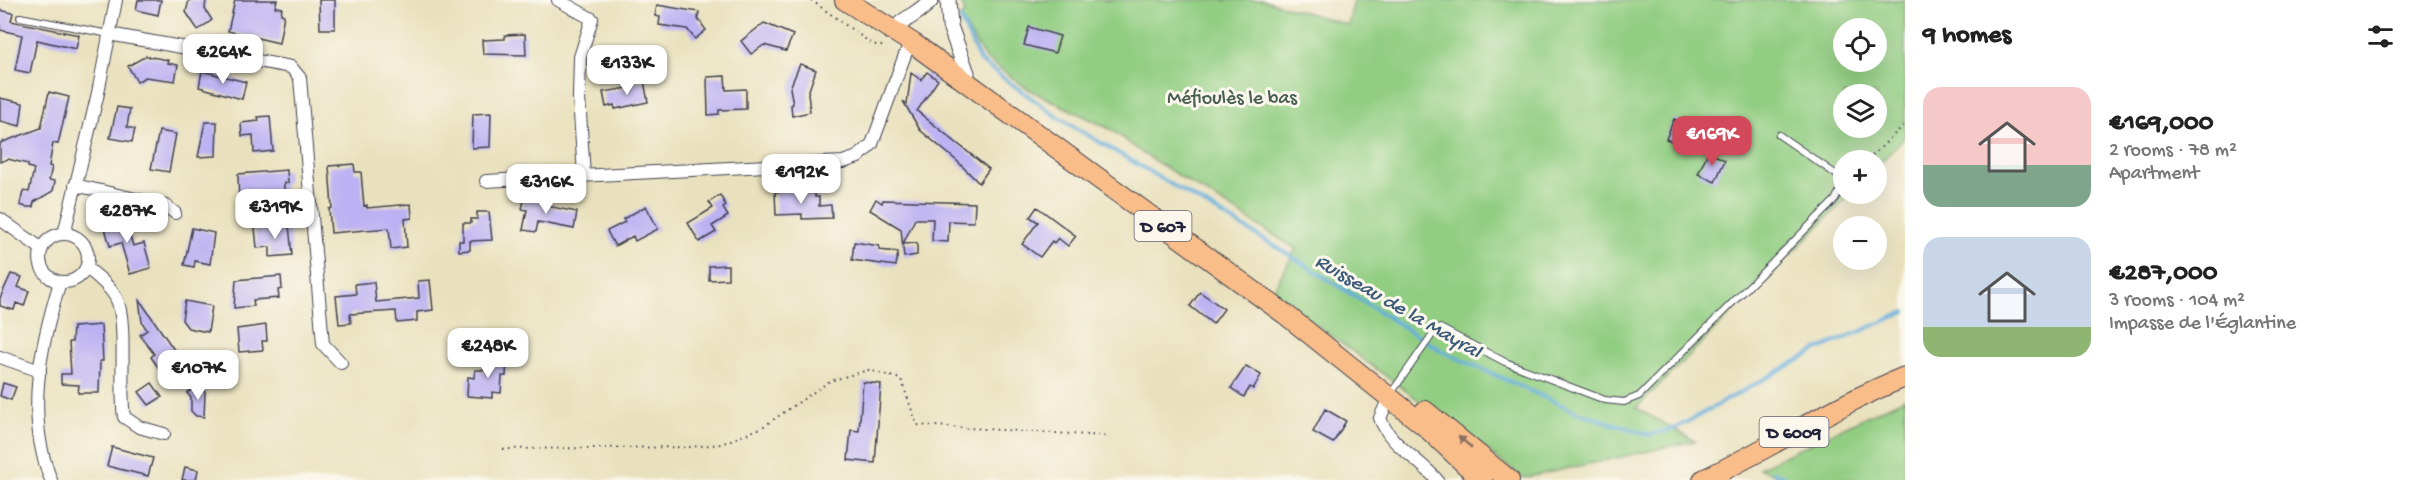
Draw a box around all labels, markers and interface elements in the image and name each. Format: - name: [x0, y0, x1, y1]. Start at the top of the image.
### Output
- map controls: [1833, 18, 1887, 270]
- button: locate: [1833, 18, 1887, 72]
- icon: filters: [2364, 20, 2397, 53]
- text: 9 homes: [1923, 21, 2011, 52]
- pin: €264K: [181, 34, 265, 85]
- text: €264K: [197, 42, 249, 65]
- pin: €133K: [585, 45, 669, 96]
- text: €133K: [601, 53, 653, 76]
- button: layers: [1833, 84, 1887, 138]
- park label: Méfioulès le bas: [1167, 88, 1297, 111]
- text: €169,000: [2109, 109, 2214, 140]
- icon: home: [1971, 111, 2043, 183]
- pin: €169K: [1670, 116, 1754, 167]
- text: €169K: [1686, 124, 1738, 147]
- text: 2 rooms · 78 m²: [2109, 140, 2237, 163]
- button: +: [1833, 150, 1887, 204]
- pin: €192K: [759, 154, 843, 205]
- text: €192K: [776, 162, 826, 185]
- text: Apartment: [2109, 163, 2199, 186]
- pin: €316K: [504, 164, 588, 215]
- text: €316K: [520, 172, 572, 195]
- pin: €319K: [233, 189, 317, 240]
- pin: €287K: [85, 193, 169, 244]
- text: €319K: [249, 197, 301, 220]
- text: €287K: [100, 201, 154, 224]
- road number: D 607: [1134, 211, 1192, 241]
- button: −: [1833, 216, 1887, 270]
- water label: Ruisseau de la Mayral: [1310, 250, 1486, 367]
- text: €287,000: [2109, 259, 2217, 290]
- icon: home: [1971, 261, 2043, 333]
- text: 3 rooms · 104 m²: [2109, 290, 2245, 313]
- text: Impasse de l'Églantine: [2109, 313, 2296, 336]
- pin: €248K: [446, 328, 530, 379]
- text: €248K: [461, 336, 515, 359]
- pin: €107K: [156, 350, 240, 401]
- text: €107K: [172, 358, 224, 381]
- road number: D 6009: [1760, 417, 1828, 447]
- one-way arrow: [1457, 436, 1473, 449]

